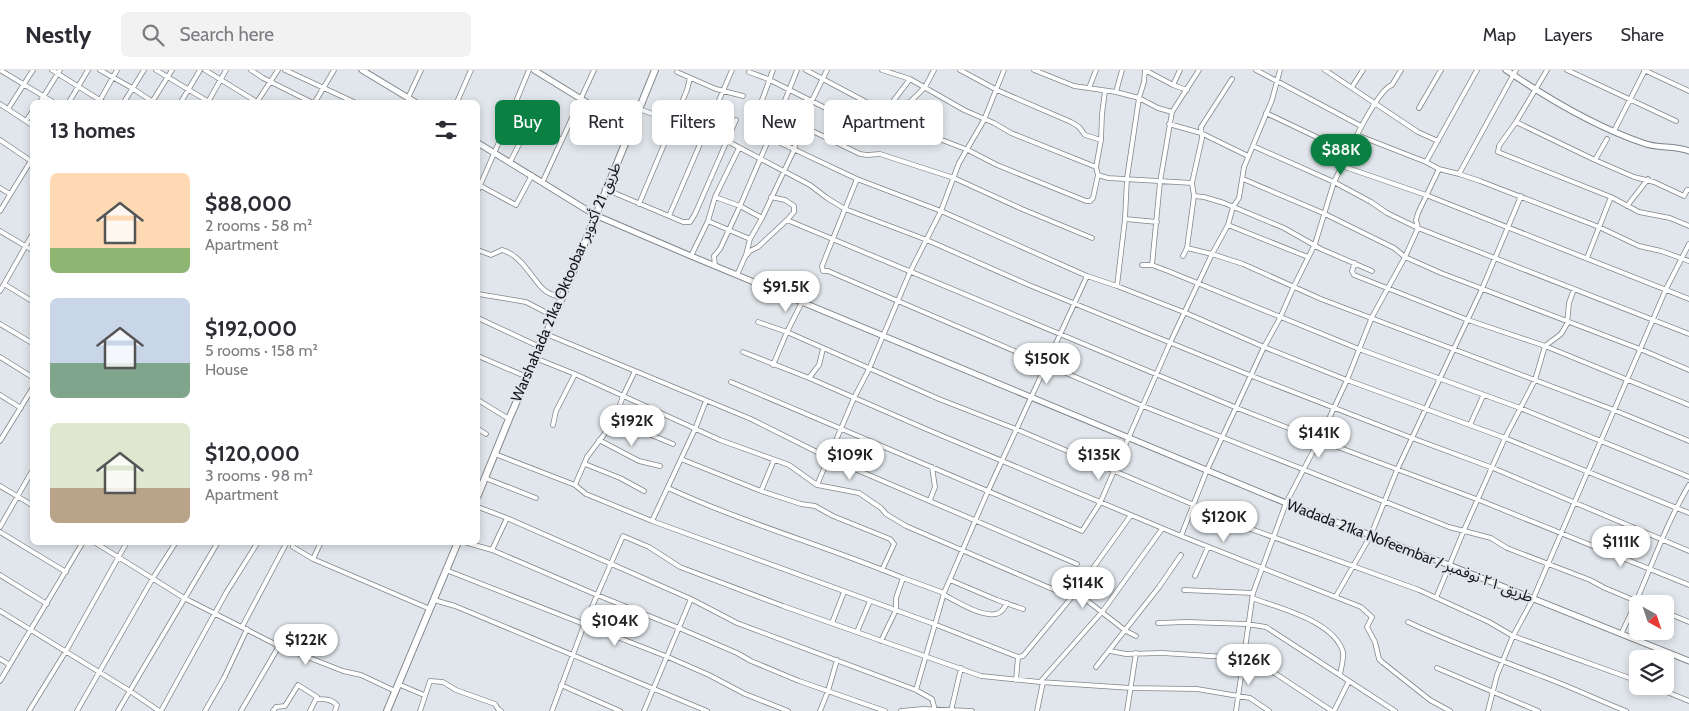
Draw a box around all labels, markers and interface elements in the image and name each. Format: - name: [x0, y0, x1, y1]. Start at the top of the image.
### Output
- search box: [121, 12, 471, 57]
- text: Nestly: [25, 20, 91, 49]
- icon: search: [139, 21, 167, 49]
- text: Search here: [179, 23, 274, 46]
- text: Map: [1483, 24, 1516, 46]
- text: Layers: [1544, 24, 1593, 46]
- text: Share: [1621, 24, 1664, 46]
- chip: Buy: [495, 100, 560, 145]
- chip: Rent: [570, 100, 642, 145]
- chip: Filters: [652, 100, 734, 145]
- chip: New: [744, 100, 814, 145]
- chip: Apartment: [824, 100, 943, 145]
- icon: filters: [432, 116, 460, 144]
- text: 13 homes: [50, 118, 135, 143]
- pin: $88K: [1311, 134, 1371, 176]
- text: $88K: [1322, 140, 1360, 159]
- street label: Warshahada 21ka Oktoobar طريق 21 أكتوبر: [507, 159, 626, 405]
- text: $88,000: [205, 191, 292, 216]
- icon: home: [90, 193, 150, 253]
- text: 2 rooms · 58 m²: [205, 216, 312, 235]
- text: Apartment: [205, 235, 278, 254]
- pin: $91.5K: [745, 270, 827, 313]
- text: $91.5K: [763, 277, 809, 296]
- text: $192,000: [205, 316, 297, 341]
- icon: home: [90, 318, 150, 378]
- text: 5 rooms · 158 m²: [205, 341, 318, 360]
- pin: $150K: [1012, 342, 1082, 385]
- text: $150K: [1024, 349, 1070, 368]
- text: House: [205, 360, 248, 379]
- pin: $192K: [597, 404, 667, 447]
- text: $192K: [611, 411, 653, 430]
- pin: $141K: [1284, 416, 1354, 459]
- text: $141K: [1299, 423, 1339, 442]
- pin: $109K: [815, 438, 885, 481]
- pin: $135K: [1064, 438, 1134, 481]
- text: $120,000: [205, 441, 300, 466]
- icon: home: [90, 443, 150, 503]
- text: $109K: [827, 445, 873, 464]
- text: $135K: [1078, 445, 1120, 464]
- text: 3 rooms · 98 m²: [205, 466, 313, 485]
- text: Apartment: [205, 485, 278, 504]
- street label: Wadada 21ka Nofeembar / طريق ٢١ نوفمبر: [1284, 496, 1536, 607]
- pin: $120K: [1189, 500, 1259, 543]
- text: $120K: [1202, 507, 1246, 526]
- pin: $111K: [1586, 526, 1656, 568]
- text: $111K: [1602, 532, 1640, 551]
- pin: $114K: [1048, 566, 1118, 609]
- text: $114K: [1062, 573, 1104, 592]
- north arrow: [1629, 595, 1674, 640]
- map controls: [1629, 595, 1674, 695]
- pin: $104K: [580, 604, 650, 647]
- text: $104K: [592, 611, 638, 630]
- pin: $122K: [271, 624, 341, 666]
- text: $122K: [285, 630, 327, 649]
- pin: $126K: [1214, 644, 1284, 686]
- text: $126K: [1228, 650, 1270, 669]
- button: layers: [1629, 650, 1674, 695]

